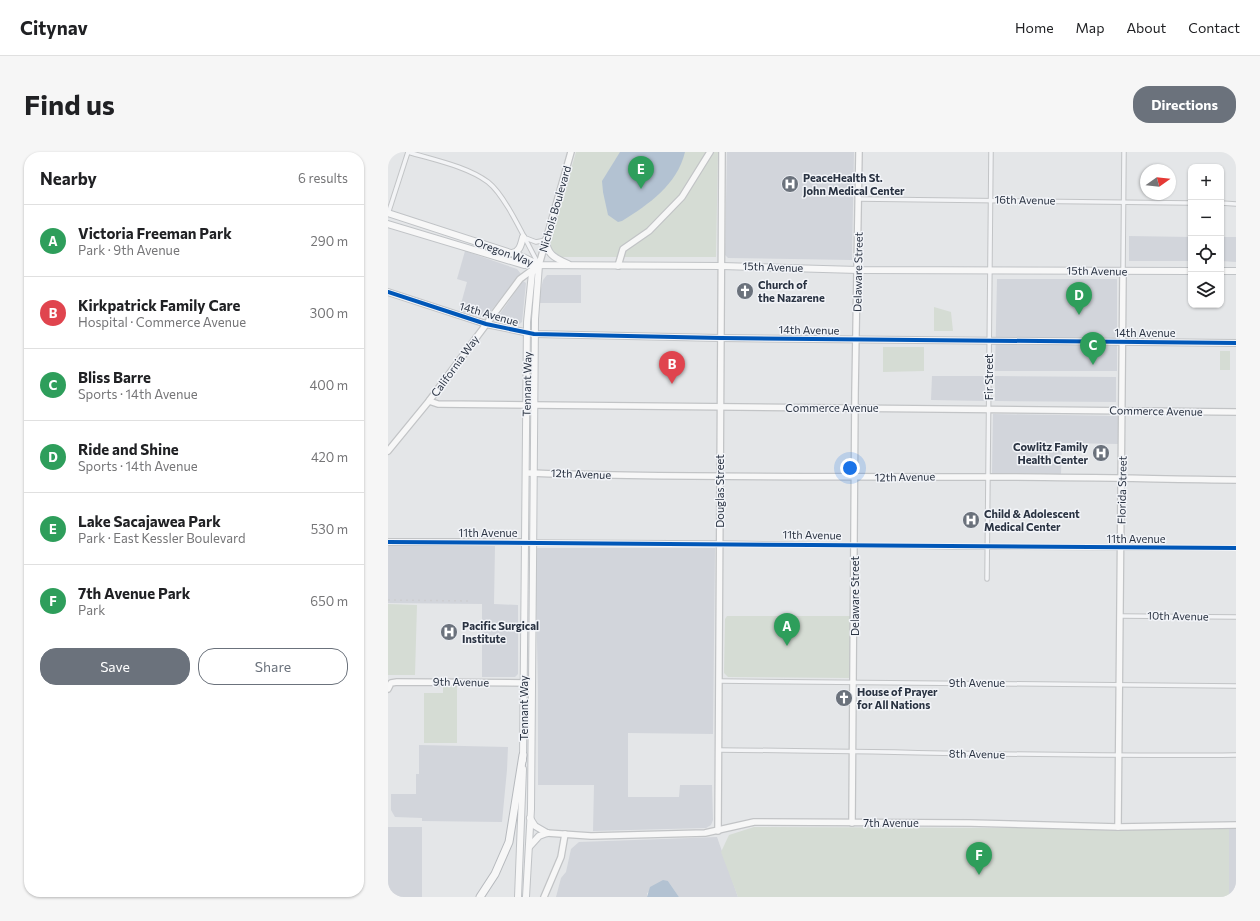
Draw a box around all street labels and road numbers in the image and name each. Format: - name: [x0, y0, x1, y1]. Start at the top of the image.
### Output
- street label: Nichols Boulevard: [536, 164, 573, 254]
- street label: 16th Avenue: [994, 192, 1056, 207]
- street label: Delaware Street: [850, 231, 865, 312]
- street label: Oregon Way: [473, 235, 536, 268]
- street label: 15th Avenue: [742, 259, 804, 274]
- street label: 15th Avenue: [1067, 263, 1128, 278]
- street label: 14th Avenue: [458, 299, 520, 328]
- street label: 14th Avenue: [778, 322, 840, 337]
- street label: 14th Avenue: [1115, 326, 1176, 339]
- street label: California Way: [428, 332, 481, 399]
- street label: Tennant Way: [519, 351, 534, 417]
- street label: Fir Street: [982, 353, 995, 400]
- street label: Commerce Avenue: [785, 401, 879, 414]
- street label: Commerce Avenue: [1109, 403, 1203, 418]
- street label: Douglas Street: [713, 454, 726, 528]
- street label: Florida Street: [1114, 455, 1129, 524]
- street label: 12th Avenue: [551, 466, 612, 481]
- street label: 12th Avenue: [875, 469, 935, 484]
- street label: 11th Avenue: [459, 526, 518, 539]
- street label: 11th Avenue: [782, 527, 842, 542]
- street label: 11th Avenue: [1107, 532, 1166, 545]
- street label: Delaware Street: [848, 556, 861, 636]
- street label: 10th Avenue: [1147, 608, 1209, 623]
- street label: 9th Avenue: [433, 675, 489, 688]
- street label: Tennant Way: [517, 675, 530, 741]
- street label: 9th Avenue: [949, 676, 1005, 689]
- street label: 8th Avenue: [949, 747, 1005, 760]
- street label: 7th Avenue: [863, 816, 919, 829]

